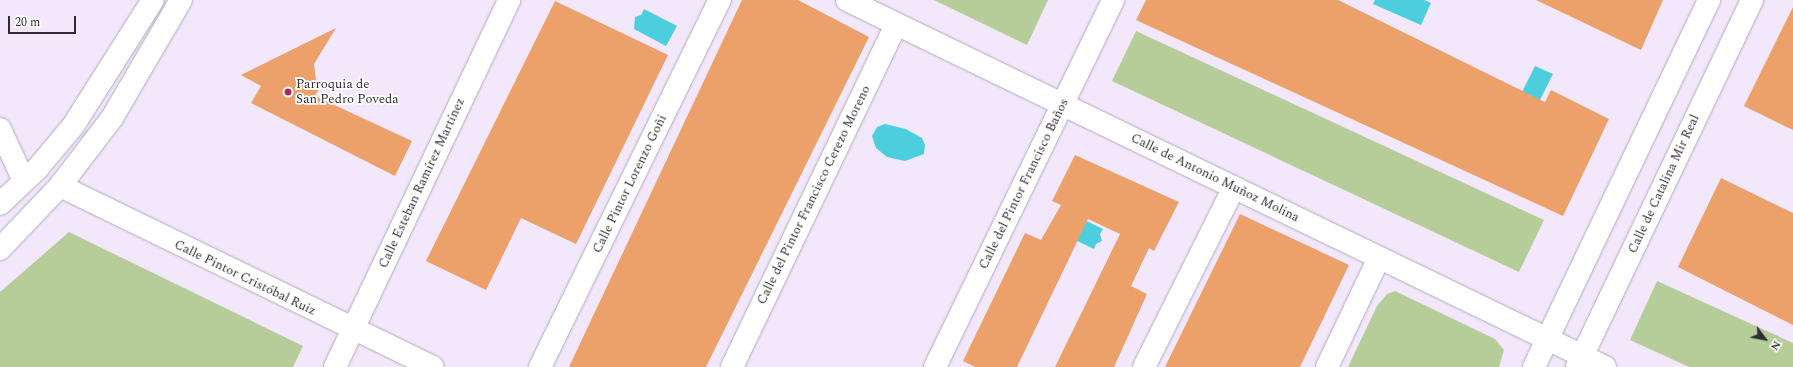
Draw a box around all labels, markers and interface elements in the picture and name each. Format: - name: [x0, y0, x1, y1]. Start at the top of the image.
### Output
- scale bar: [10, 8, 78, 34]
- text: 20 m: [15, 13, 40, 32]
- place label: Parroquia de San Pedro Poveda: [296, 77, 399, 108]
- street label: Calle del Pintor Francisco Cerezo Moreno: [754, 83, 874, 307]
- marker: Parroquia de San Pedro Poveda: [283, 87, 293, 97]
- street label: Calle Esteban Ramírez Martínez: [376, 95, 468, 271]
- street label: Calle del Pintor Francisco Baños: [976, 96, 1072, 272]
- street label: Calle Pintor Lorenzo Goñi: [590, 112, 670, 256]
- street label: Calle de Catalina Mir Real: [1625, 112, 1703, 256]
- street label: Calle de Antonio Muñoz Molina: [1128, 130, 1302, 226]
- street label: Calle Pintor Cristóbal Ruiz: [172, 237, 318, 319]
- north arrow: [1745, 319, 1785, 359]
- text: N: [1766, 337, 1785, 354]

